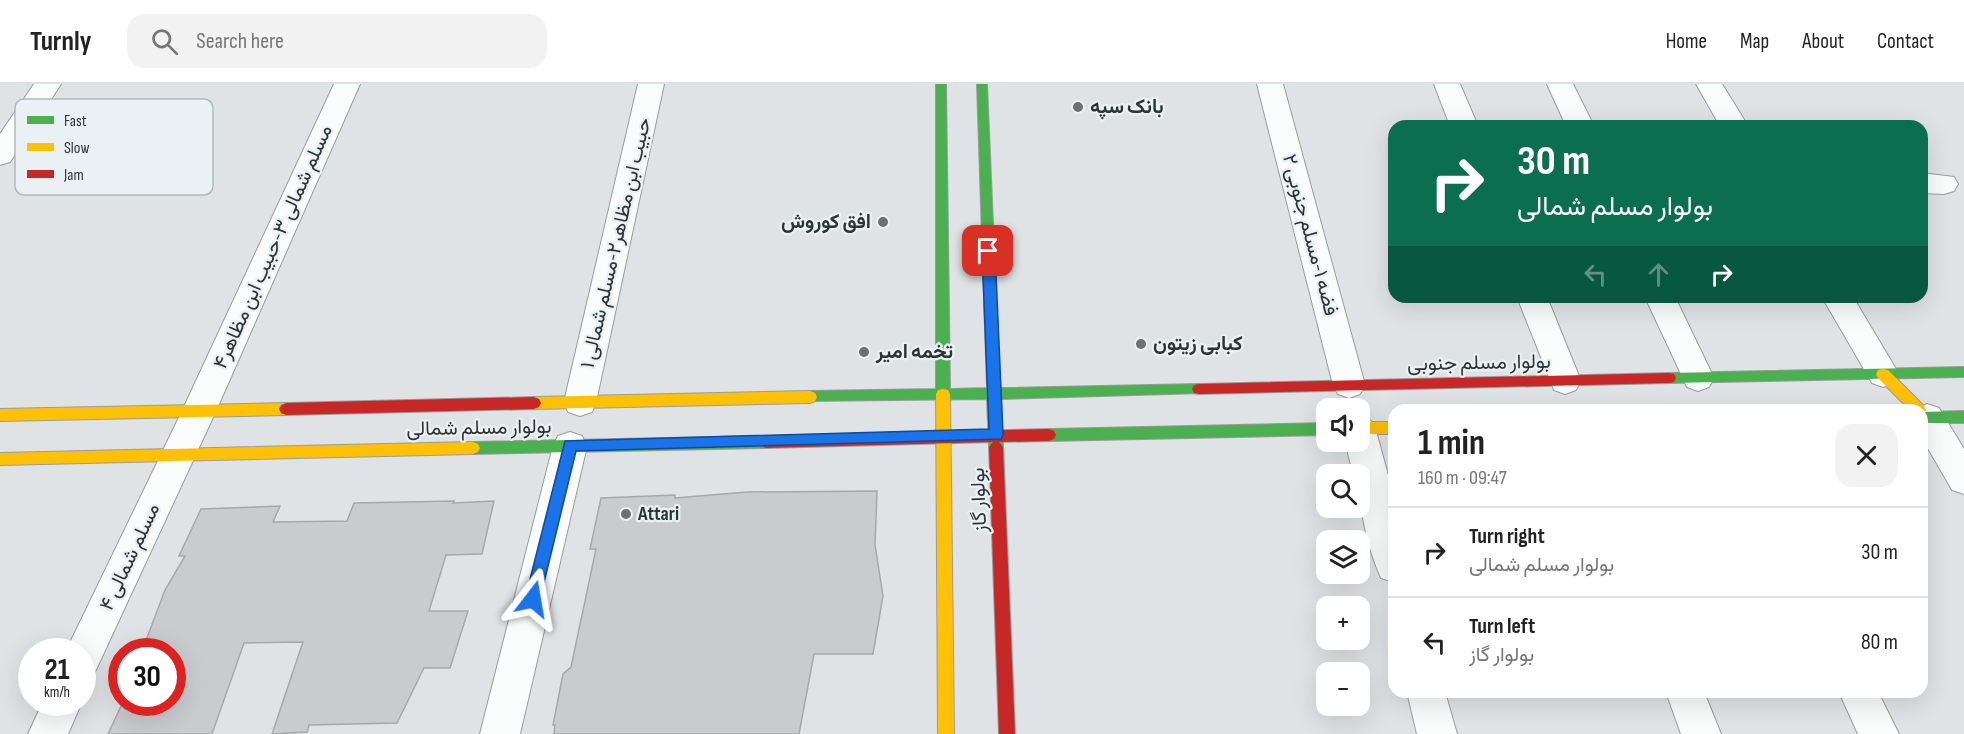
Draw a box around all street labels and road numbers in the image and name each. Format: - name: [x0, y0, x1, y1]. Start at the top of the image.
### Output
- street label: حبیب ابن مظاهر۲-مسلم شمالی ۱: [575, 115, 657, 371]
- street label: مسلم شمالی ۳-حبیب ابن مظاهر۴: [208, 121, 338, 373]
- street label: فضه ۱-مسلم جنوبی ۲: [1277, 152, 1343, 318]
- street label: بولوار مسلم جنوبی: [1407, 350, 1551, 376]
- street label: بولوار مسلم شمالی: [406, 415, 552, 441]
- street label: بولوار گاز: [966, 467, 992, 534]
- street label: مسلم شمالی ۴: [95, 500, 165, 614]

